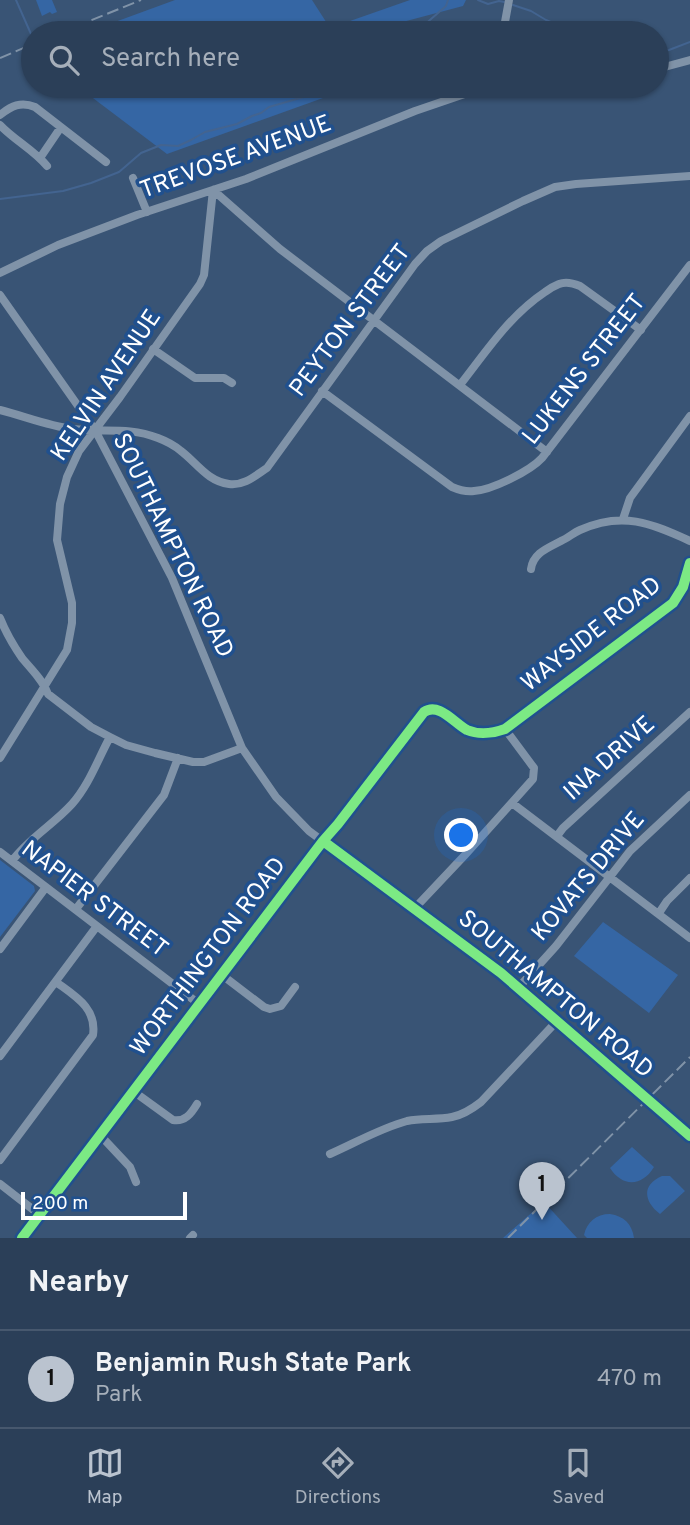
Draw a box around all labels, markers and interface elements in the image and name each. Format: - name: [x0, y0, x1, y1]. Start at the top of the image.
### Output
- search box: [21, 21, 669, 98]
- icon: search: [45, 41, 83, 79]
- text: Search here: [101, 43, 240, 76]
- street label: TREVOSE AVENUE: [136, 109, 336, 207]
- street label: PEYTON STREET: [284, 239, 418, 403]
- street label: LUKENS STREET: [517, 289, 653, 451]
- street label: KELVIN AVENUE: [45, 304, 169, 468]
- street label: SOUTHAMPTON ROAD: [105, 429, 239, 663]
- street label: WAYSIDE ROAD: [516, 571, 668, 699]
- street label: INA DRIVE: [558, 710, 662, 808]
- street label: KOVATS DRIVE: [526, 806, 652, 948]
- your location: [444, 818, 478, 852]
- street label: NAPIER STREET: [15, 835, 173, 965]
- street label: WORTHINGTON ROAD: [124, 852, 294, 1062]
- street label: SOUTHAMPTON ROAD: [451, 904, 659, 1086]
- pin: 1: [519, 1162, 565, 1220]
- scale bar: [21, 1189, 187, 1221]
- text: 200 m: [32, 1192, 88, 1216]
- text: Nearby: [28, 1265, 129, 1302]
- text: Benjamin Rush State Park: [95, 1348, 411, 1381]
- text: 1: [46, 1365, 56, 1394]
- text: 470 m: [597, 1365, 662, 1394]
- text: Park: [95, 1381, 142, 1410]
- tab: Map: [86, 1444, 124, 1510]
- tab: Directions: [295, 1444, 381, 1510]
- tab: Saved: [552, 1444, 604, 1510]

